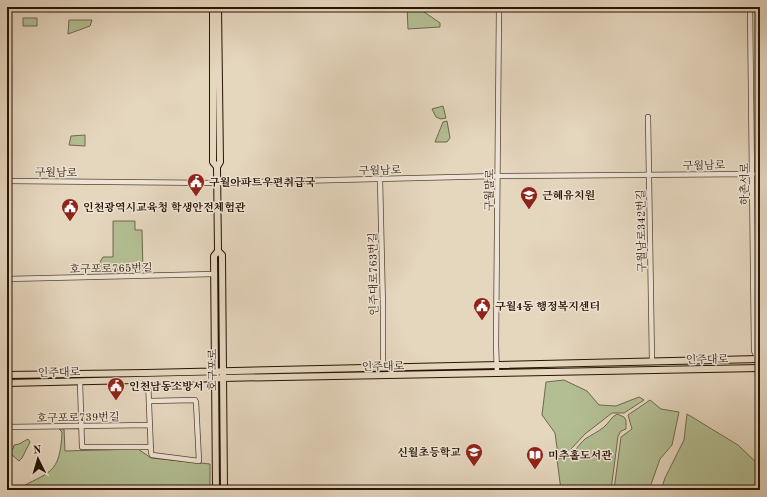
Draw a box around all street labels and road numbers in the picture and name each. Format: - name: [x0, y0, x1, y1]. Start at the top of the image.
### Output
- street label: 구월남로: [683, 160, 726, 172]
- street label: 하촌서로: [738, 162, 751, 205]
- street label: 구월남로: [359, 165, 402, 177]
- street label: 구월남로: [35, 167, 78, 179]
- street label: 구월말로: [484, 168, 496, 211]
- street label: 구월남로342번길: [635, 189, 649, 273]
- street label: 인주대로763번길: [367, 232, 381, 316]
- street label: 호구포로765번길: [69, 261, 153, 276]
- street label: 호구포로: [206, 348, 219, 391]
- street label: 인주대로: [686, 354, 729, 366]
- street label: 인주대로: [362, 361, 405, 373]
- street label: 인주대로: [38, 367, 81, 379]
- street label: 호구포로739번길: [36, 410, 120, 425]

